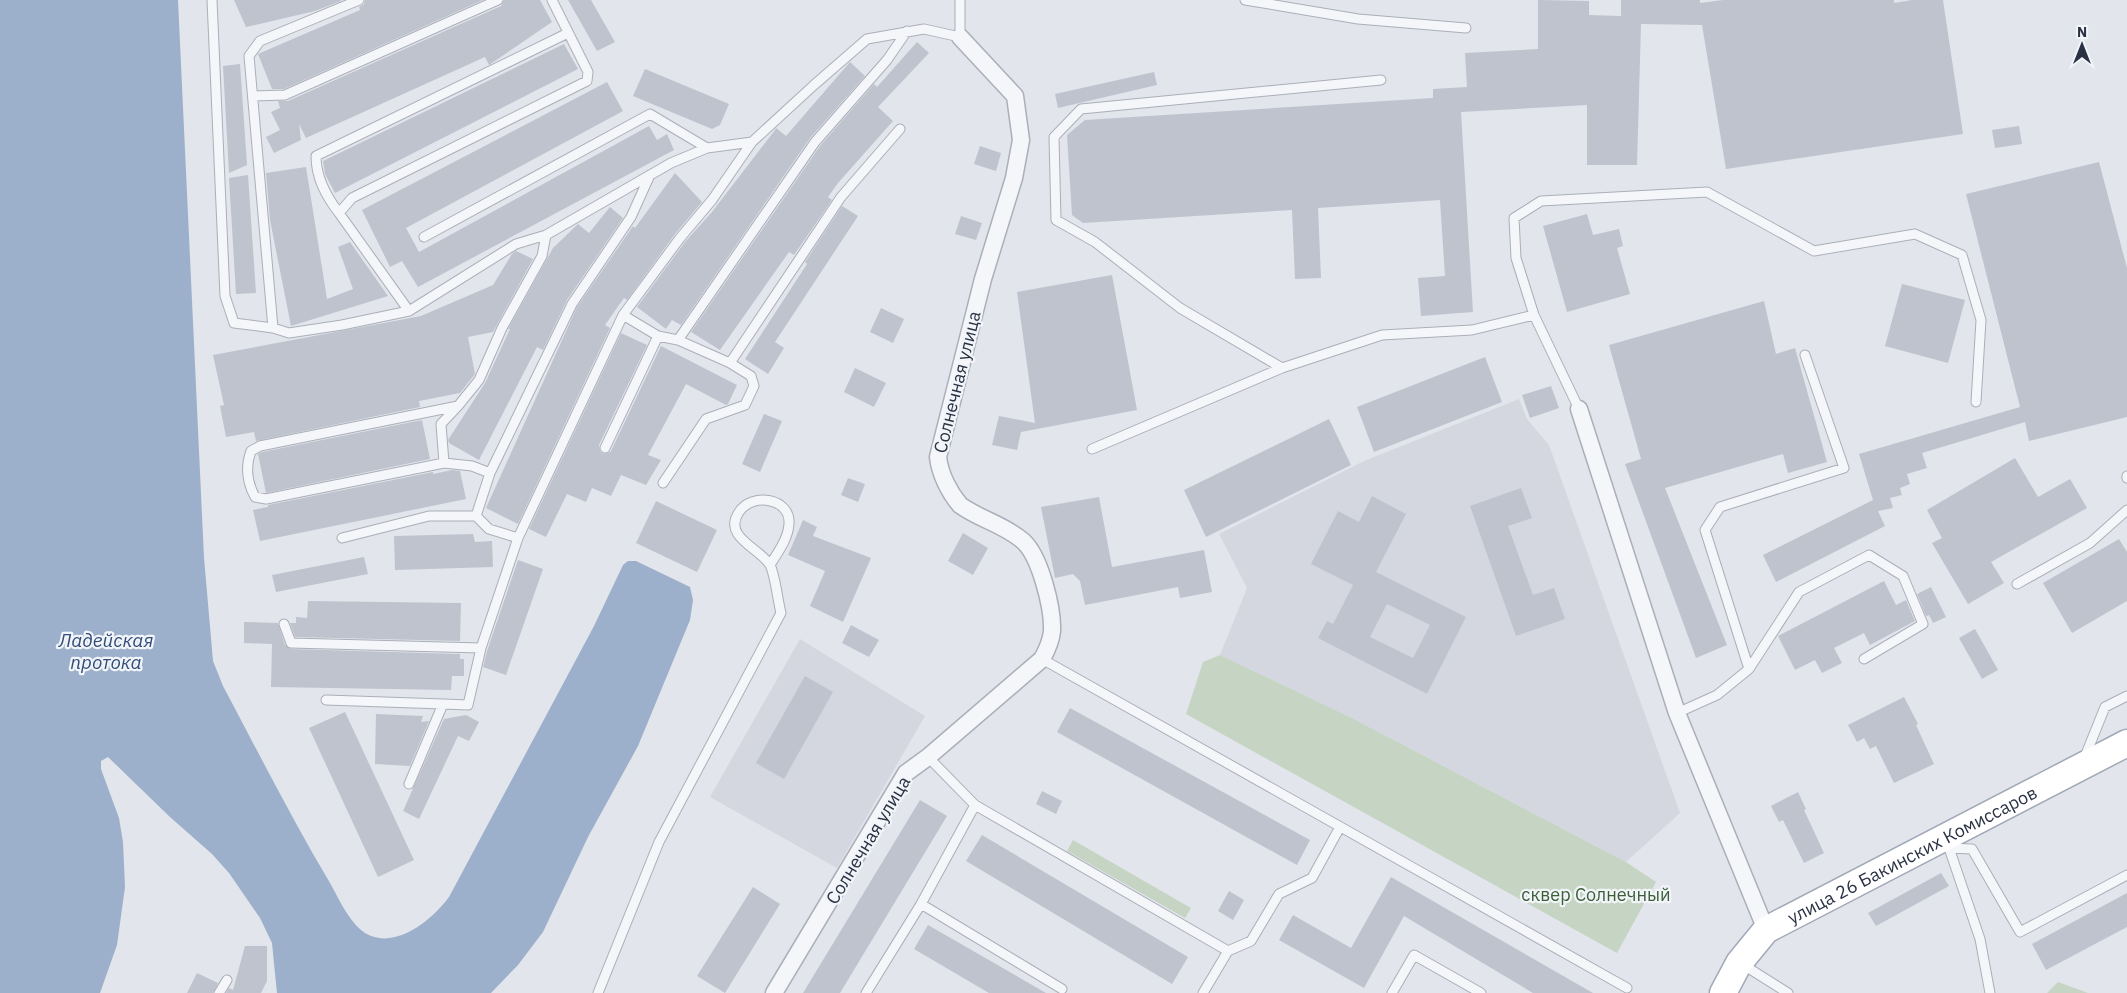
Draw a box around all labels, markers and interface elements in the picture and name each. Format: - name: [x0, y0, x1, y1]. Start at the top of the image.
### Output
- north arrow: [2057, 20, 2107, 70]
- text: N: [2077, 23, 2087, 41]
- street label: Солнечная улица: [928, 308, 986, 455]
- water label: Ладейская протока: [58, 628, 153, 674]
- street label: Солнечная улица: [821, 771, 916, 908]
- street label: улица 26 Бакинских Комиссаров: [1783, 780, 2041, 929]
- park label: сквер Солнечный: [1521, 883, 1671, 906]

